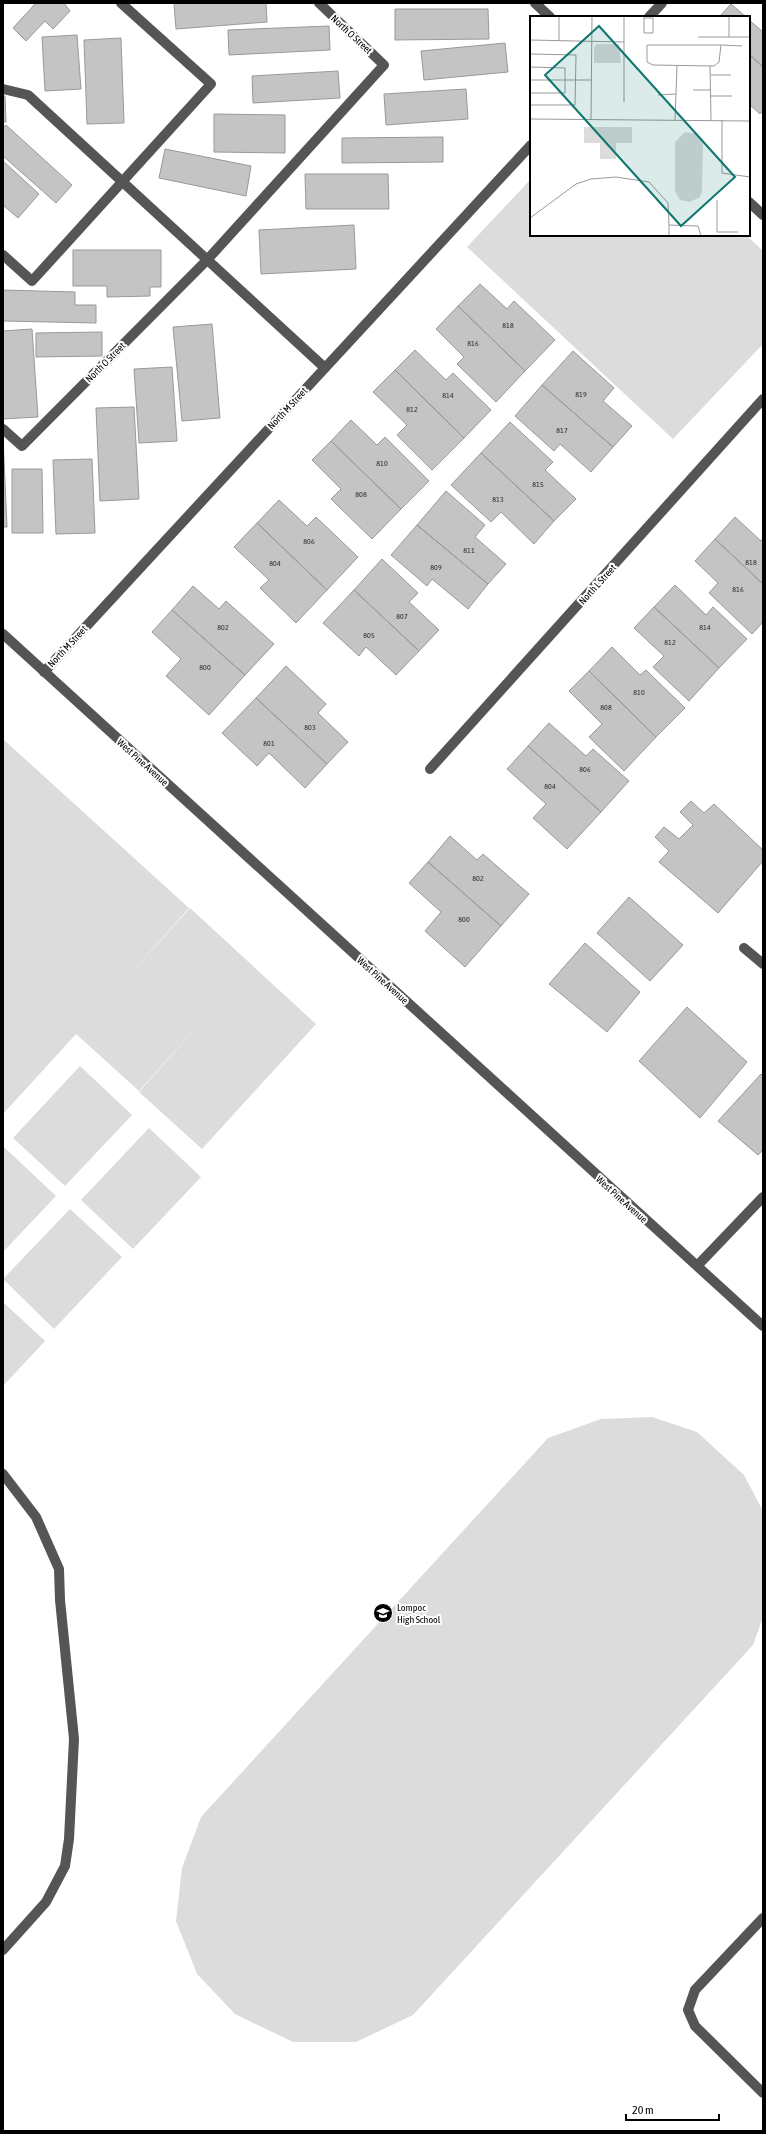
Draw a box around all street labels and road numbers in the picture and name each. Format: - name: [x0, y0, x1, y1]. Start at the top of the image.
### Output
- street label: North O Street: [329, 13, 374, 56]
- street label: North O Street: [83, 340, 128, 385]
- street label: North M Street: [265, 385, 309, 431]
- street label: North L Street: [577, 562, 618, 606]
- street label: North M Street: [45, 623, 89, 669]
- street label: West Pine Avenue: [115, 737, 171, 788]
- street label: West Pine Avenue: [355, 955, 411, 1006]
- street label: West Pine Avenue: [594, 1174, 650, 1225]

